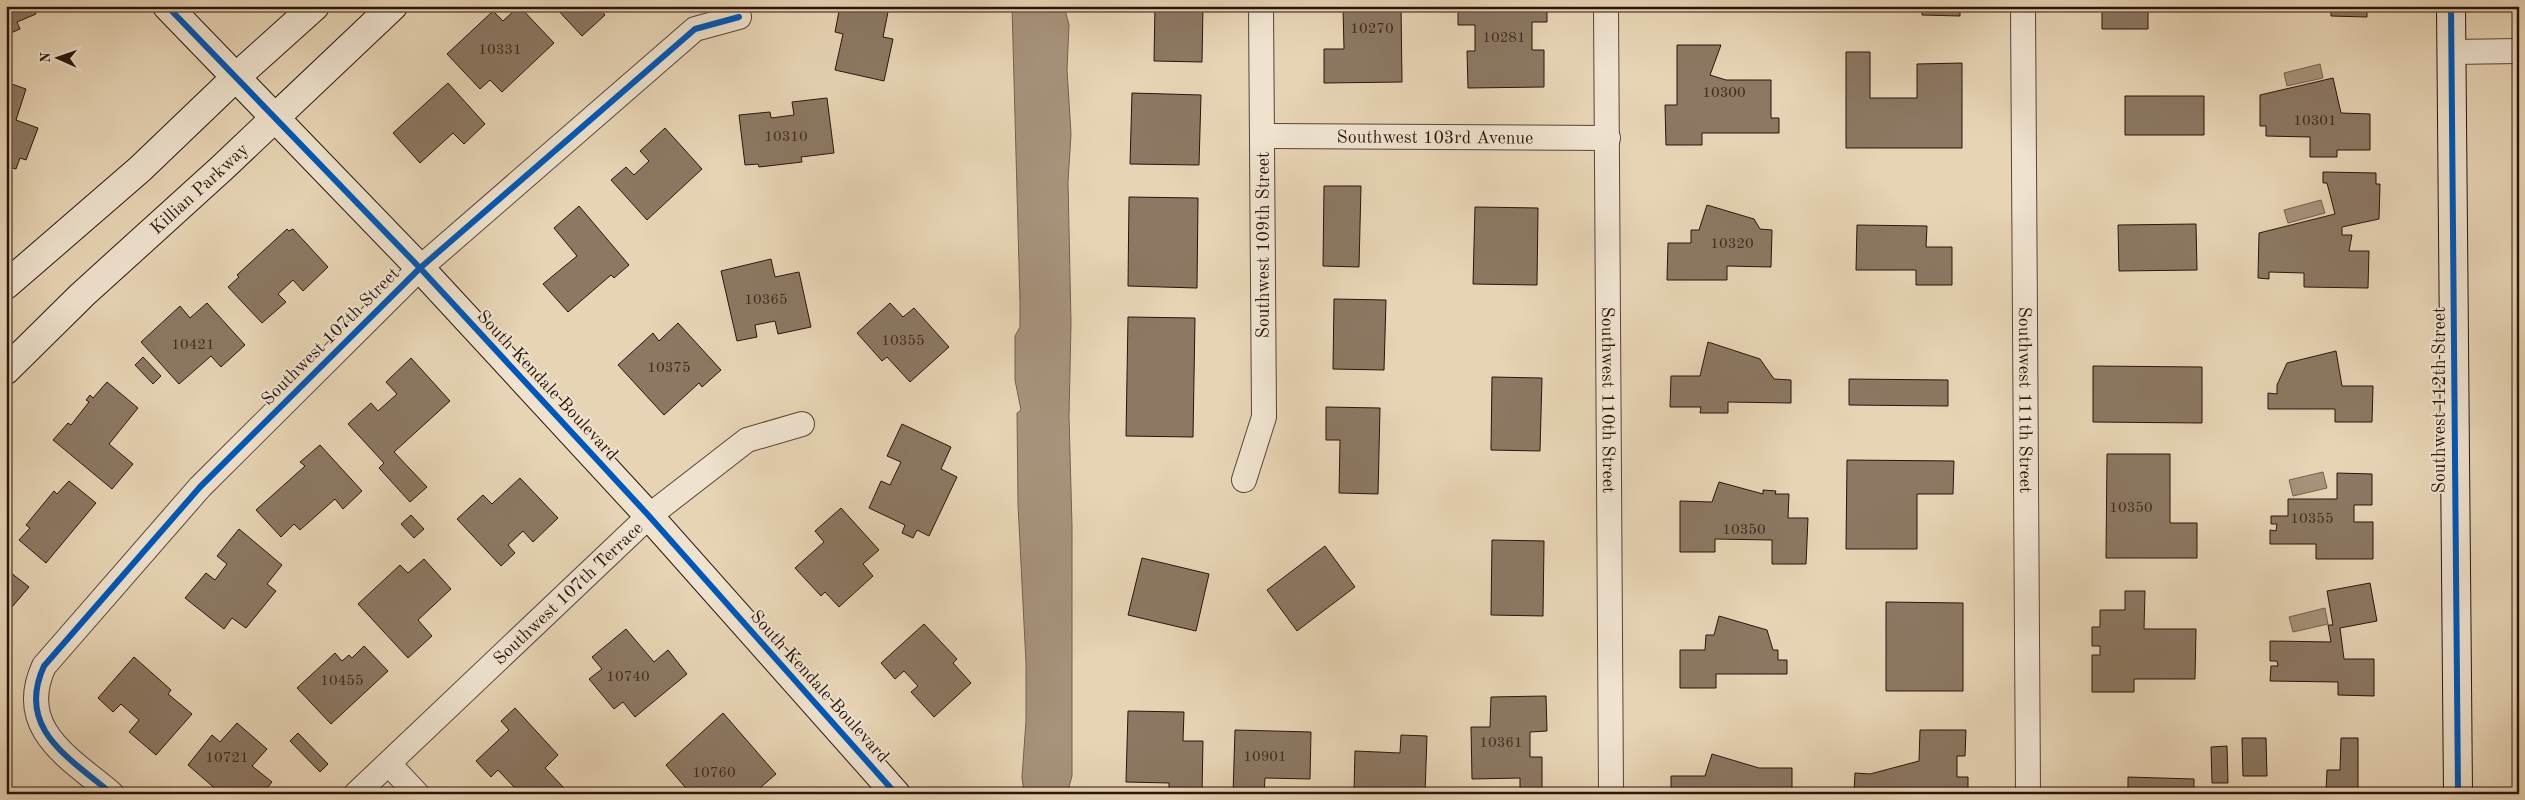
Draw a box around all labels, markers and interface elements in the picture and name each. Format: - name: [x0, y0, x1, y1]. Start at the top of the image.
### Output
- house number: 10270: [1350, 22, 1394, 37]
- house number: 10281: [1482, 31, 1526, 46]
- north arrow: [32, 32, 82, 82]
- house number: 10331: [478, 43, 522, 58]
- text: N: [39, 52, 53, 63]
- house number: 10300: [1702, 86, 1746, 101]
- house number: 10301: [2293, 114, 2337, 129]
- street label: Southwest 103rd Avenue: [1337, 128, 1533, 148]
- house number: 10310: [764, 130, 808, 145]
- street label: Killian Parkway: [147, 140, 252, 238]
- street label: Southwest 109th Street: [1255, 152, 1273, 338]
- house number: 10320: [1710, 237, 1754, 252]
- street label: Southwest 107th Street: [258, 264, 403, 409]
- house number: 10365: [744, 293, 788, 308]
- street label: South Kendale Boulevard: [473, 307, 621, 464]
- street label: Southwest 110th Street: [1598, 307, 1617, 493]
- street label: Southwest 111th Street: [2015, 307, 2034, 493]
- street label: Southwest 112th Street: [2431, 307, 2449, 493]
- house number: 10355: [881, 334, 925, 349]
- house number: 10421: [171, 338, 215, 353]
- house number: 10375: [647, 361, 691, 376]
- house number: 10350: [2109, 501, 2153, 516]
- house number: 10355: [2290, 512, 2334, 527]
- street label: Southwest 107th Terrace: [490, 519, 647, 669]
- house number: 10350: [1722, 523, 1766, 538]
- street label: South Kendale Boulevard: [746, 607, 892, 766]
- house number: 10740: [606, 670, 650, 685]
- house number: 10455: [320, 674, 364, 689]
- house number: 10361: [1479, 736, 1523, 751]
- house number: 10901: [1243, 750, 1287, 765]
- house number: 10721: [205, 751, 249, 766]
- house number: 10760: [692, 766, 736, 781]

